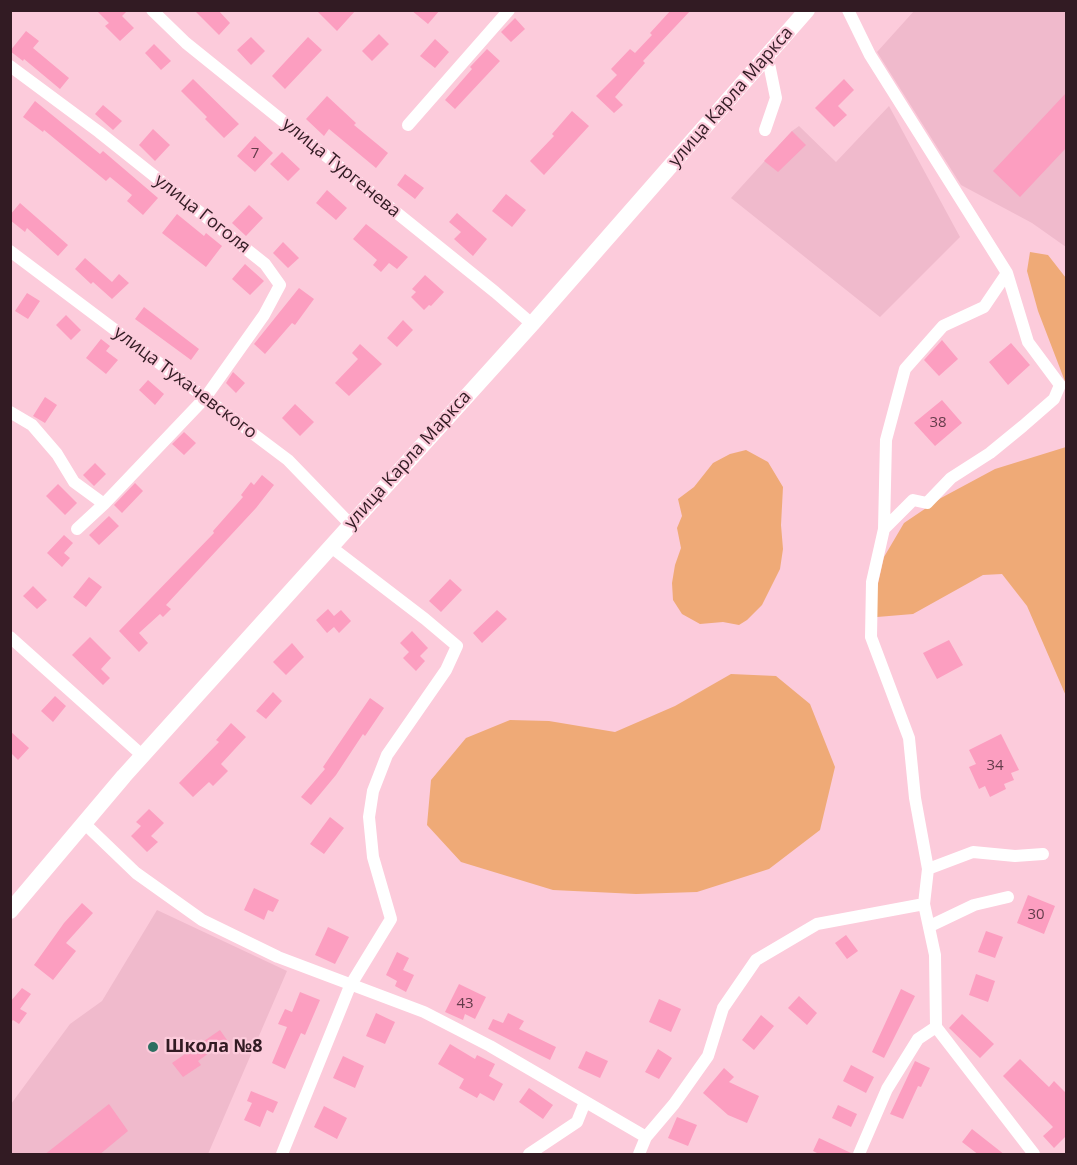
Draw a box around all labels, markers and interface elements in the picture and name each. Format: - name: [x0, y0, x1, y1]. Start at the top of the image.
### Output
- street label: улица Карла Маркса: [664, 22, 798, 172]
- street label: улица Тургенева: [277, 114, 405, 222]
- house number: 7: [251, 145, 259, 163]
- street label: улица Гоголя: [150, 170, 254, 258]
- street label: улица Тухачевского: [109, 322, 261, 444]
- street label: улица Карла Маркса: [340, 386, 476, 534]
- house number: 38: [929, 414, 947, 432]
- house number: 34: [986, 757, 1004, 775]
- house number: 30: [1027, 906, 1045, 924]
- house number: 43: [456, 995, 474, 1013]
- place label: Школа №8: [165, 1036, 263, 1058]
- marker: Школа №8: [146, 1040, 160, 1054]

